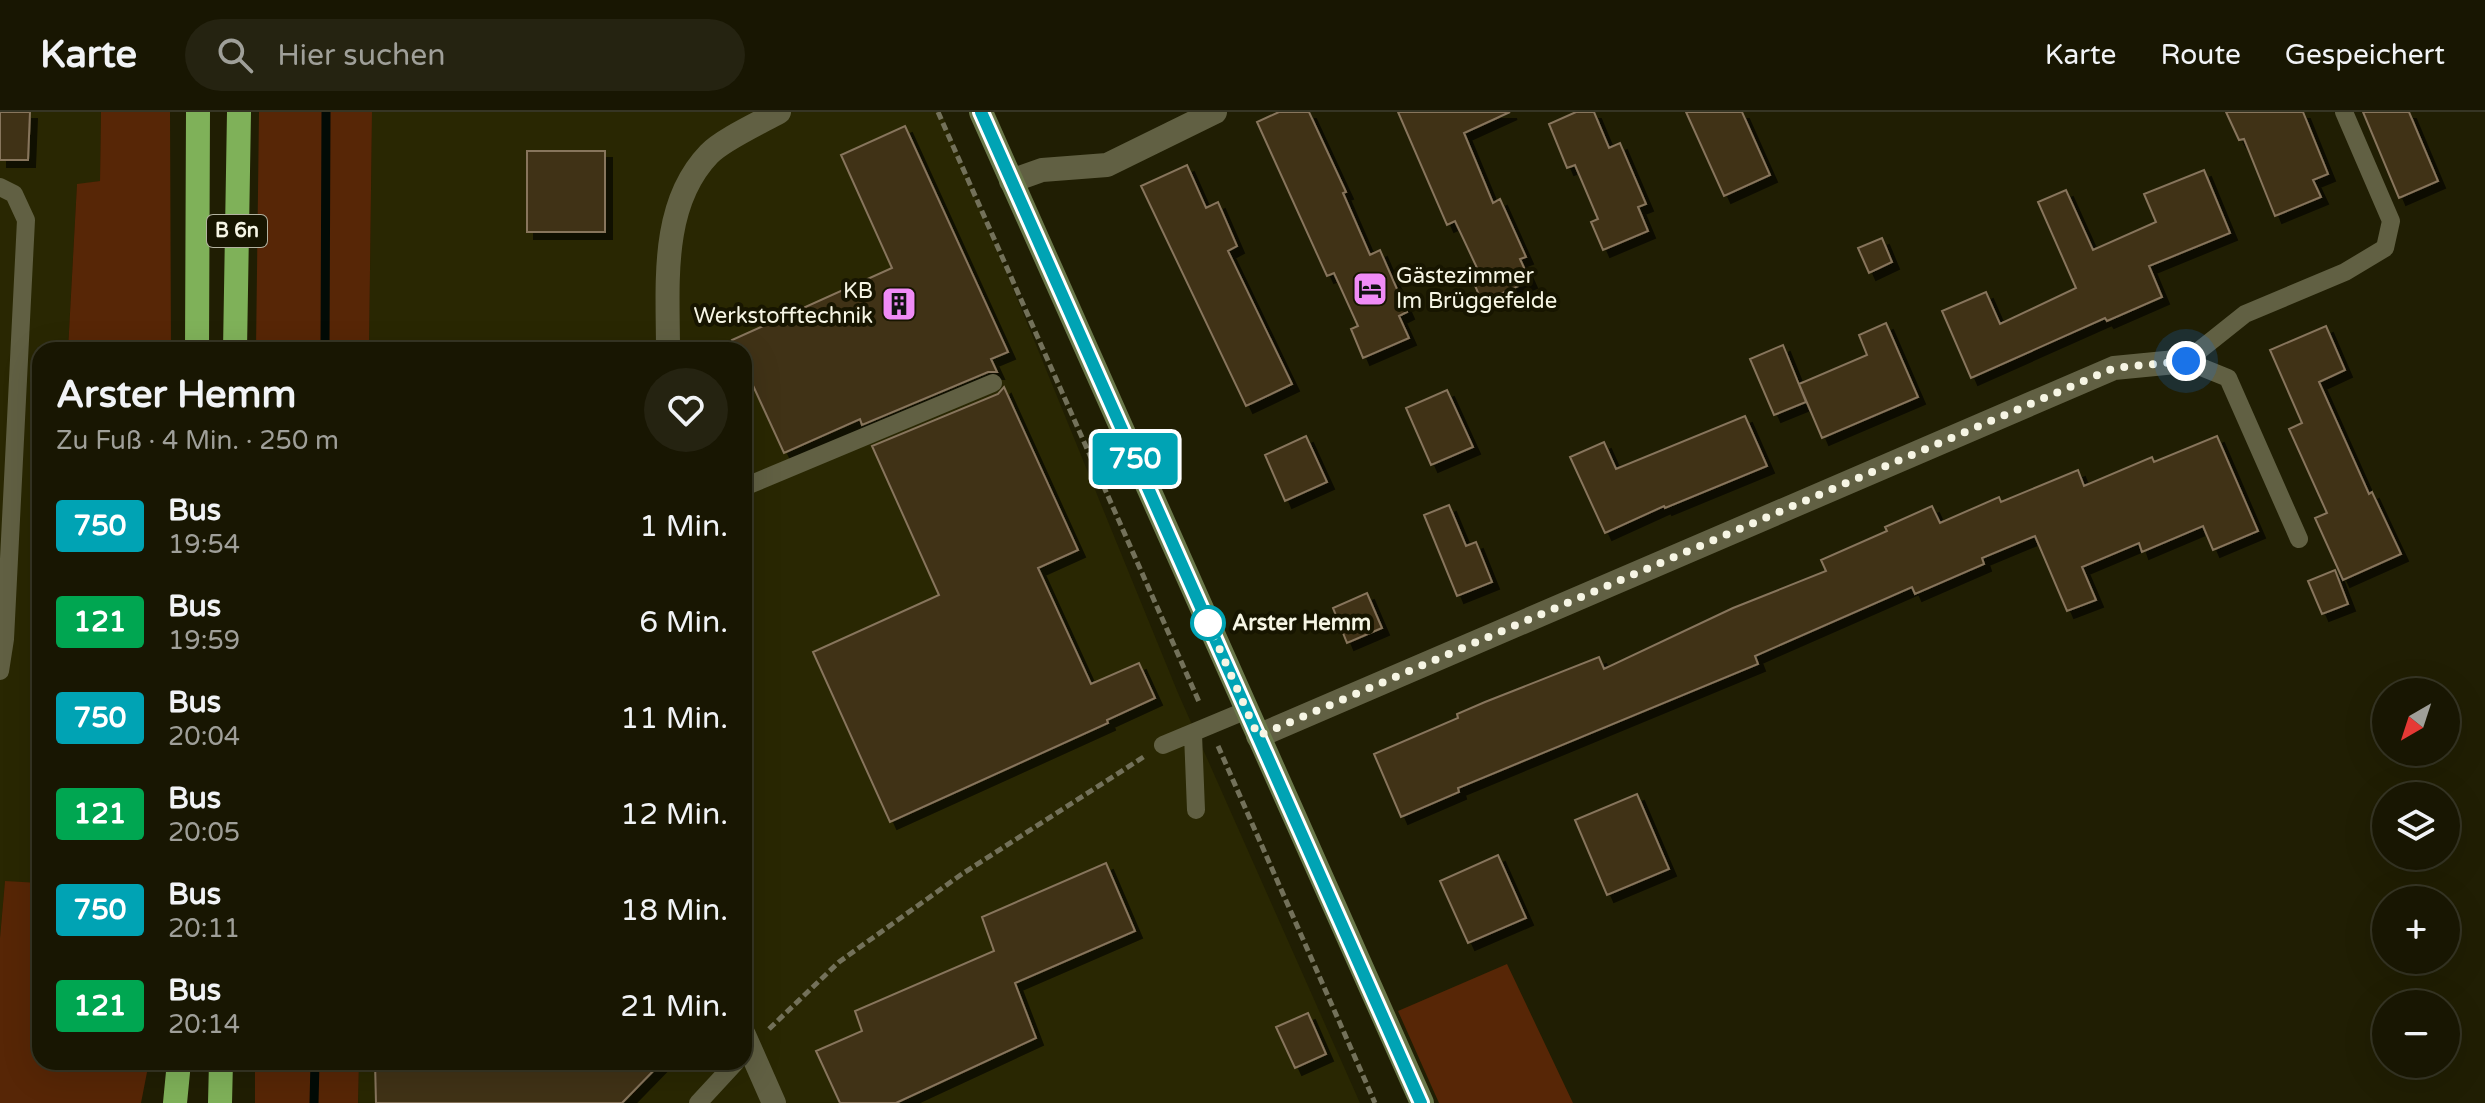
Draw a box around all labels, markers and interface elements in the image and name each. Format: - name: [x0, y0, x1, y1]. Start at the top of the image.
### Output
- search box: [185, 19, 745, 91]
- text: Karte: [40, 32, 137, 78]
- icon: search: [213, 33, 257, 77]
- text: Hier suchen: [277, 37, 445, 74]
- text: Karte: [2045, 38, 2116, 72]
- text: Route: [2160, 38, 2241, 72]
- text: Gespeichert: [2285, 38, 2445, 72]
- road number: B 6n: [207, 215, 267, 247]
- place label: Gästezimmer Im Brüggefelde: [1396, 263, 1557, 314]
- hotel icon: Gästezimmer Im Brüggefelde: [1351, 270, 1389, 308]
- place label: KB Werkstofftechnik: [694, 278, 873, 329]
- building icon: KB Werkstofftechnik: [880, 285, 918, 323]
- your location: [2166, 341, 2206, 381]
- button: heart: [644, 368, 728, 452]
- text: Arster Hemm: [56, 372, 296, 418]
- text: Zu Fuß · 4 Min. · 250 m: [56, 425, 339, 456]
- line badge: 750: [1089, 433, 1181, 485]
- text: 750: [1109, 442, 1161, 476]
- text: Bus: [168, 492, 221, 529]
- text: 1 Min.: [639, 508, 728, 545]
- text: 750: [74, 509, 126, 543]
- text: 19:54: [168, 529, 240, 560]
- text: Bus: [168, 588, 221, 625]
- text: 6 Min.: [639, 604, 728, 641]
- text: 121: [74, 605, 126, 639]
- marker: Arster Hemm: [1191, 606, 1225, 640]
- place label: Arster Hemm: [1232, 610, 1371, 636]
- text: 19:59: [168, 625, 240, 656]
- north arrow: [2372, 678, 2460, 766]
- map controls: [2372, 678, 2460, 1078]
- text: Bus: [168, 684, 221, 721]
- text: 11 Min.: [620, 700, 728, 737]
- text: 750: [74, 701, 126, 735]
- text: 20:04: [168, 721, 240, 752]
- text: Bus: [168, 780, 221, 817]
- button: layers: [2372, 782, 2460, 870]
- text: 12 Min.: [620, 796, 728, 833]
- text: 121: [74, 797, 126, 831]
- text: 20:05: [168, 817, 240, 848]
- text: Bus: [168, 876, 221, 913]
- button: +: [2372, 886, 2460, 974]
- text: 18 Min.: [620, 892, 728, 929]
- text: 750: [74, 893, 126, 927]
- text: 20:11: [168, 913, 240, 944]
- text: Bus: [168, 972, 221, 1009]
- text: 21 Min.: [620, 988, 728, 1025]
- text: 121: [74, 989, 126, 1023]
- button: −: [2372, 990, 2460, 1078]
- text: 20:14: [168, 1009, 240, 1040]

